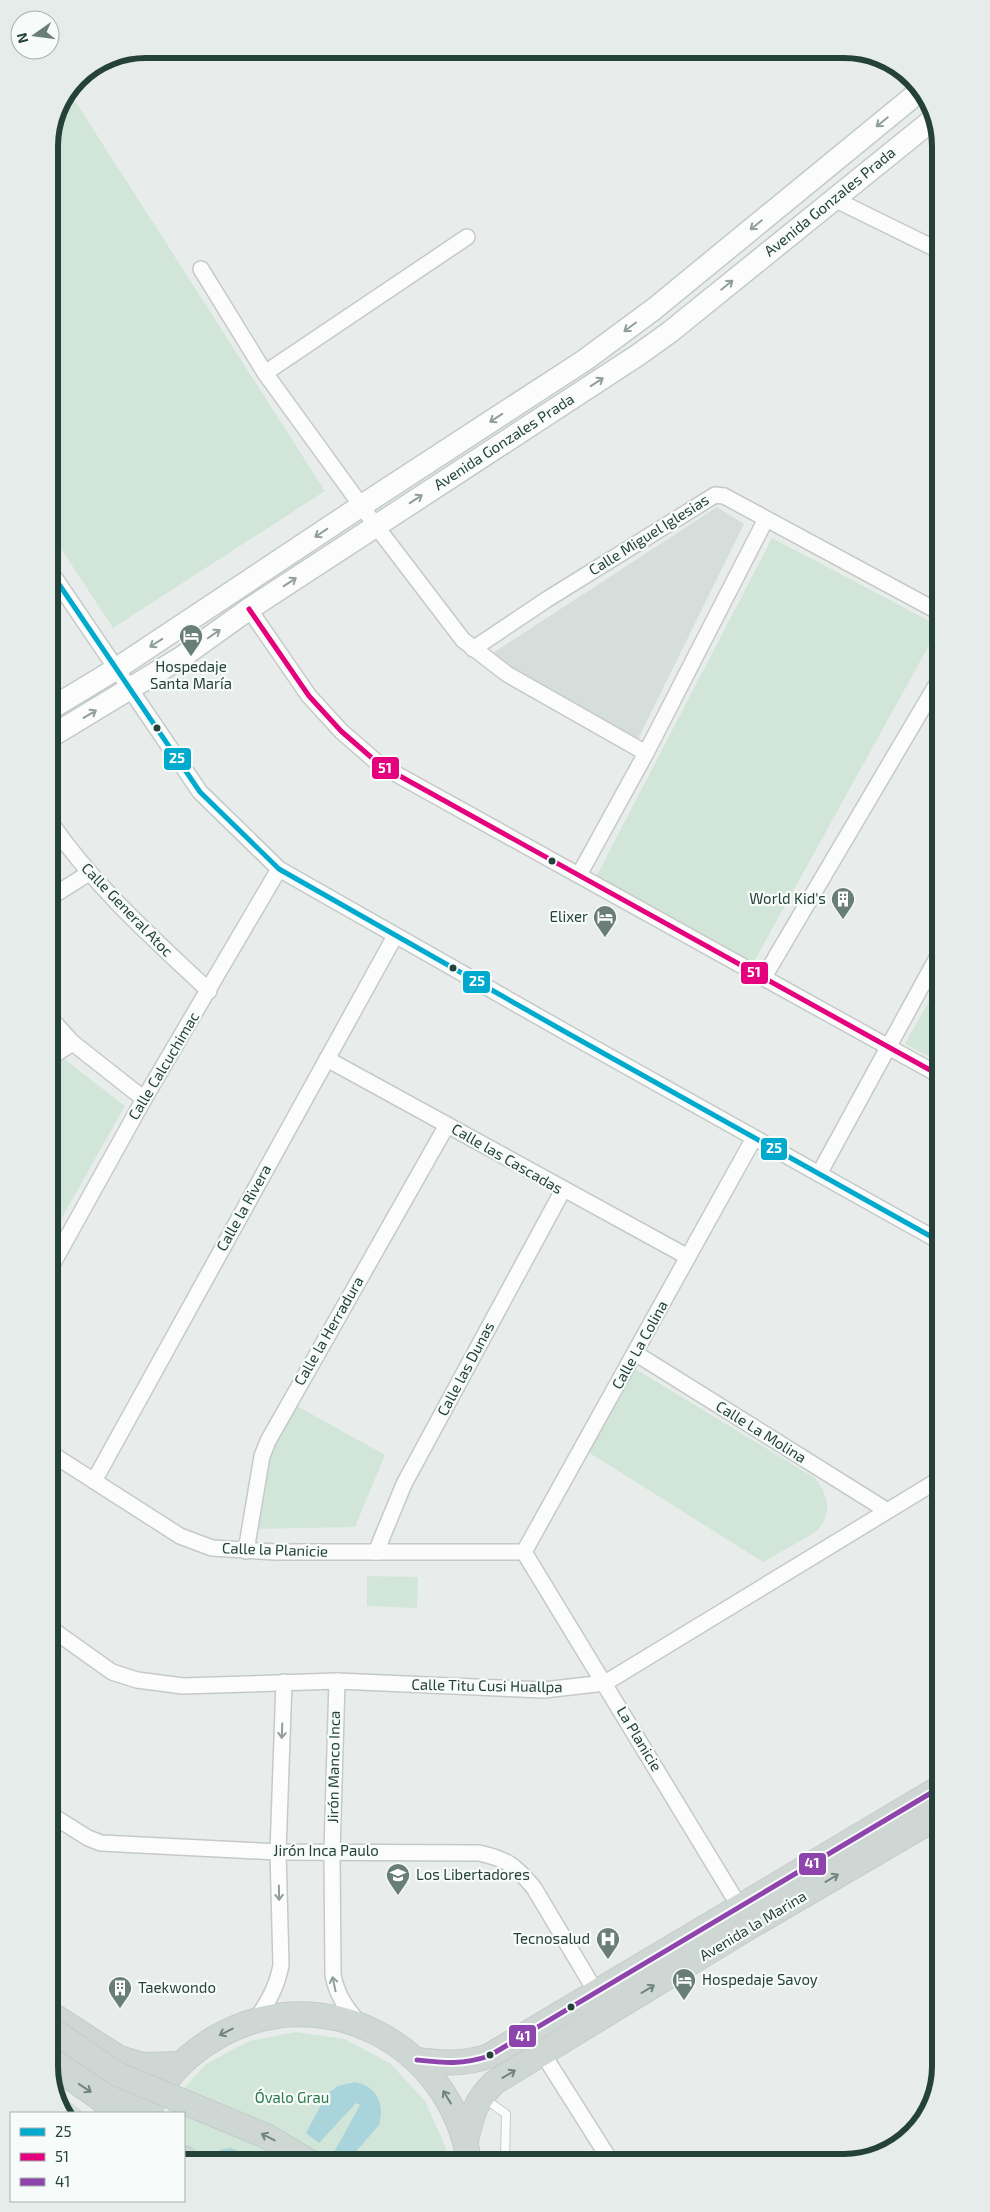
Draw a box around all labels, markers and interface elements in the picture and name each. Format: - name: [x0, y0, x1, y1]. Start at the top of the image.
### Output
- north arrow: [10, 10, 60, 60]
- text: N: [12, 31, 31, 45]
- one-way arrow: [876, 117, 889, 128]
- street label: Avenida Gonzales Prada: [760, 143, 899, 260]
- one-way arrow: [750, 219, 763, 230]
- one-way arrow: [720, 280, 733, 291]
- one-way arrow: [624, 322, 637, 333]
- one-way arrow: [590, 377, 604, 388]
- street label: Avenida Gonzales Prada: [430, 389, 577, 493]
- one-way arrow: [489, 414, 503, 424]
- street label: Calle Miguel Iglesias: [585, 490, 712, 578]
- one-way arrow: [409, 494, 423, 504]
- one-way arrow: [314, 528, 328, 538]
- one-way arrow: [283, 577, 297, 587]
- hotel icon: Hospedaje Santa María: [178, 623, 204, 657]
- one-way arrow: [207, 629, 221, 639]
- one-way arrow: [150, 638, 164, 648]
- place label: Hospedaje Santa María: [150, 657, 232, 692]
- one-way arrow: [83, 708, 97, 718]
- unlabelled marker: [152, 723, 162, 733]
- line badge: 25: [163, 747, 192, 771]
- text: 25: [169, 749, 185, 766]
- line badge: 51: [371, 756, 400, 780]
- text: 51: [378, 759, 392, 776]
- unlabelled marker: [547, 856, 557, 866]
- street label: Calle General Atoc: [78, 859, 177, 960]
- building icon: World Kid's: [830, 886, 856, 920]
- place label: World Kid's: [749, 889, 826, 907]
- hotel icon: Elixer: [592, 904, 618, 938]
- place label: Elixer: [550, 907, 588, 925]
- line badge: 51: [740, 961, 769, 985]
- unlabelled marker: [448, 963, 458, 973]
- text: 51: [747, 963, 761, 980]
- line badge: 25: [462, 970, 491, 994]
- text: 25: [469, 972, 485, 989]
- street label: Calle Calcuchimac: [124, 1008, 202, 1123]
- street label: Calle las Cascadas: [449, 1119, 566, 1197]
- line badge: 25: [760, 1137, 788, 1161]
- text: 25: [766, 1139, 782, 1156]
- street label: Calle la Rivera: [212, 1161, 274, 1254]
- street label: Calle la Herradura: [290, 1273, 367, 1388]
- street label: Calle La Colina: [607, 1297, 671, 1392]
- street label: Calle las Dunas: [433, 1318, 497, 1419]
- street label: Calle La Molina: [713, 1396, 810, 1466]
- street label: Calle la Planicie: [222, 1538, 328, 1560]
- street label: Calle Titu Cusi Huallpa: [411, 1675, 563, 1695]
- street label: La Planicie: [614, 1703, 666, 1774]
- street label: Jirón Manco Inca: [323, 1711, 343, 1823]
- one-way arrow: [277, 1722, 287, 1739]
- street label: Jirón Inca Paulo: [273, 1841, 379, 1859]
- line badge: 41: [798, 1852, 827, 1876]
- text: 41: [805, 1854, 819, 1871]
- school or university icon: Los Libertadores: [385, 1862, 411, 1896]
- place label: Los Libertadores: [416, 1865, 530, 1883]
- one-way arrow: [825, 1873, 839, 1883]
- one-way arrow: [274, 1885, 284, 1901]
- street label: Avenida la Marina: [696, 1886, 809, 1964]
- hospital icon: Tecnosalud: [595, 1926, 621, 1960]
- place label: Tecnosalud: [513, 1929, 590, 1947]
- hotel icon: Hospedaje Savoy: [671, 1967, 697, 2001]
- place label: Hospedaje Savoy: [702, 1970, 818, 1989]
- building icon: Taekwondo: [107, 1975, 133, 2009]
- one-way arrow: [329, 1976, 339, 1992]
- place label: Taekwondo: [138, 1978, 216, 1996]
- one-way arrow: [641, 1984, 655, 1994]
- unlabelled marker: [566, 2002, 576, 2012]
- line badge: 41: [508, 2024, 537, 2048]
- one-way arrow: [218, 2027, 233, 2037]
- text: 41: [516, 2027, 530, 2044]
- unlabelled marker: [485, 2050, 495, 2060]
- one-way arrow: [502, 2068, 516, 2078]
- one-way arrow: [78, 2083, 92, 2093]
- park label: Óvalo Grau: [255, 2088, 329, 2106]
- one-way arrow: [441, 2091, 451, 2105]
- legend: [10, 2112, 185, 2202]
- text: 25: [55, 2122, 71, 2140]
- one-way arrow: [260, 2132, 275, 2142]
- text: 51: [55, 2147, 69, 2165]
- text: 41: [55, 2172, 70, 2190]

